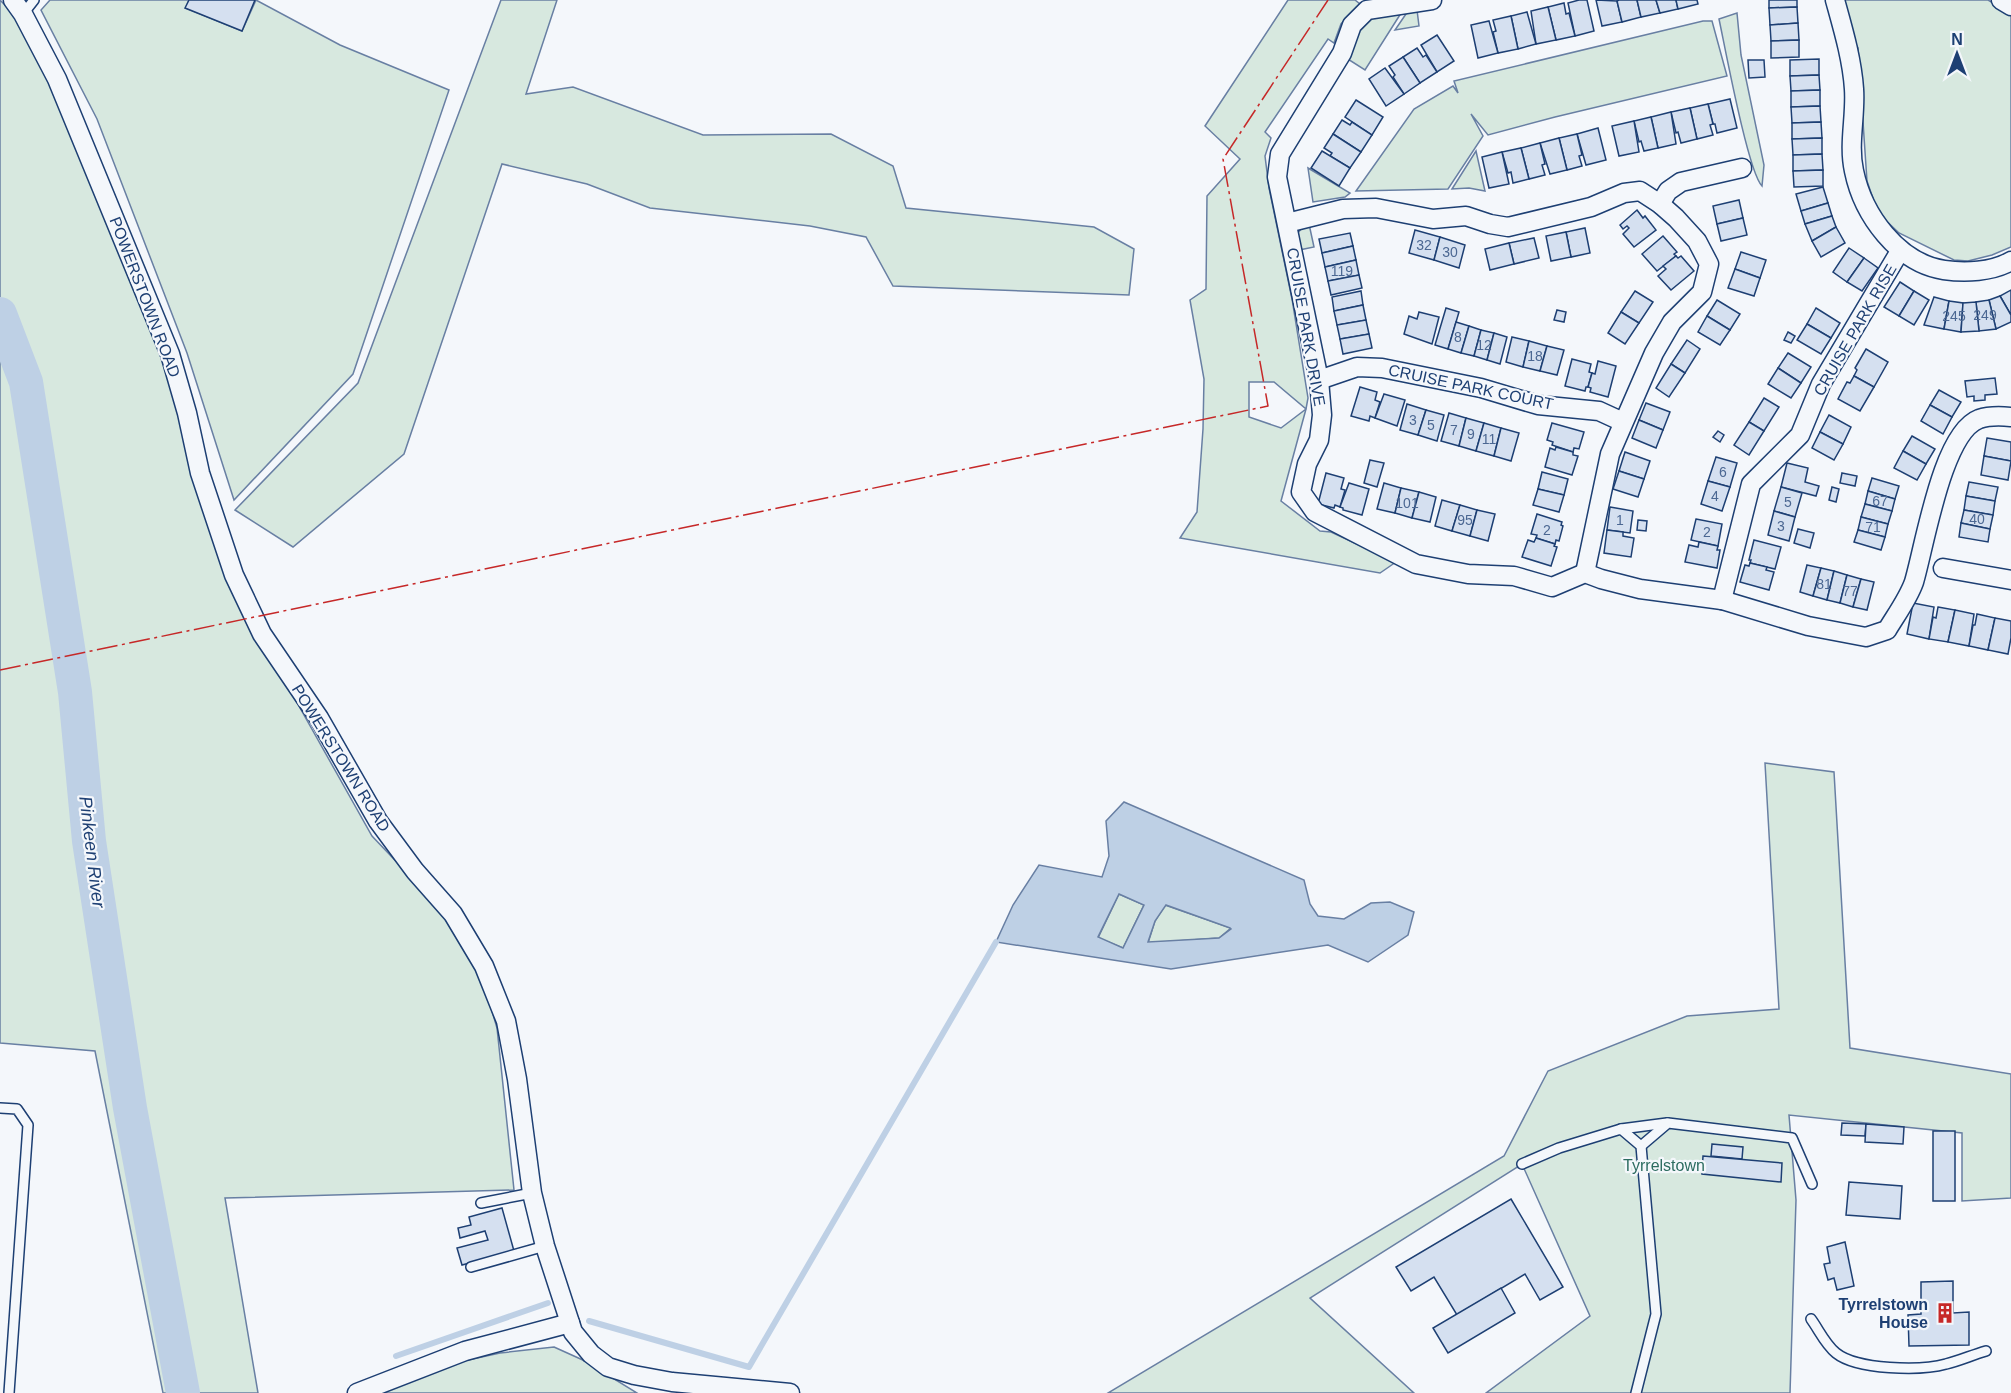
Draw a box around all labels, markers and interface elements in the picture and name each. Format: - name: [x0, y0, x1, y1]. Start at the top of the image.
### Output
- north arrow: [1927, 24, 1987, 84]
- text: N: [1951, 31, 1963, 48]
- street label: POWERSTOWN ROAD: [107, 214, 183, 380]
- house number: 32: [1416, 237, 1432, 253]
- house number: 30: [1442, 244, 1458, 260]
- street label: CRUISE PARK DRIVE: [1284, 246, 1328, 408]
- street label: CRUISE PARK RISE: [1810, 261, 1900, 399]
- house number: 119: [1331, 263, 1353, 279]
- house number: 249: [1973, 307, 1997, 323]
- house number: 245: [1942, 308, 1966, 324]
- house number: 8: [1454, 329, 1462, 345]
- house number: 12: [1476, 337, 1492, 353]
- house number: 18: [1527, 348, 1543, 364]
- street label: CRUISE PARK COURT: [1387, 361, 1555, 413]
- house number: 3: [1409, 412, 1417, 428]
- house number: 5: [1427, 417, 1435, 433]
- house number: 7: [1450, 422, 1458, 438]
- house number: 9: [1467, 426, 1475, 442]
- house number: 11: [1482, 431, 1496, 447]
- house number: 6: [1719, 464, 1727, 480]
- house number: 4: [1711, 488, 1719, 504]
- house number: 67: [1872, 493, 1888, 509]
- house number: 5: [1784, 494, 1792, 510]
- house number: 101: [1395, 495, 1419, 511]
- house number: 40: [1969, 511, 1985, 527]
- house number: 95: [1457, 512, 1473, 528]
- house number: 1: [1616, 512, 1624, 528]
- house number: 3: [1777, 518, 1785, 534]
- house number: 71: [1865, 519, 1881, 535]
- house number: 2: [1543, 522, 1551, 538]
- house number: 2: [1703, 524, 1711, 540]
- house number: 81: [1816, 576, 1832, 592]
- house number: 77: [1842, 583, 1858, 599]
- street label: POWERSTOWN ROAD: [289, 681, 393, 835]
- water label: Pinkeen River: [75, 795, 109, 910]
- park label: Tyrrelstown: [1623, 1157, 1705, 1174]
- place label: Tyrrelstown House: [1839, 1296, 1928, 1331]
- building icon: Tyrrelstown House: [1933, 1301, 1957, 1325]

